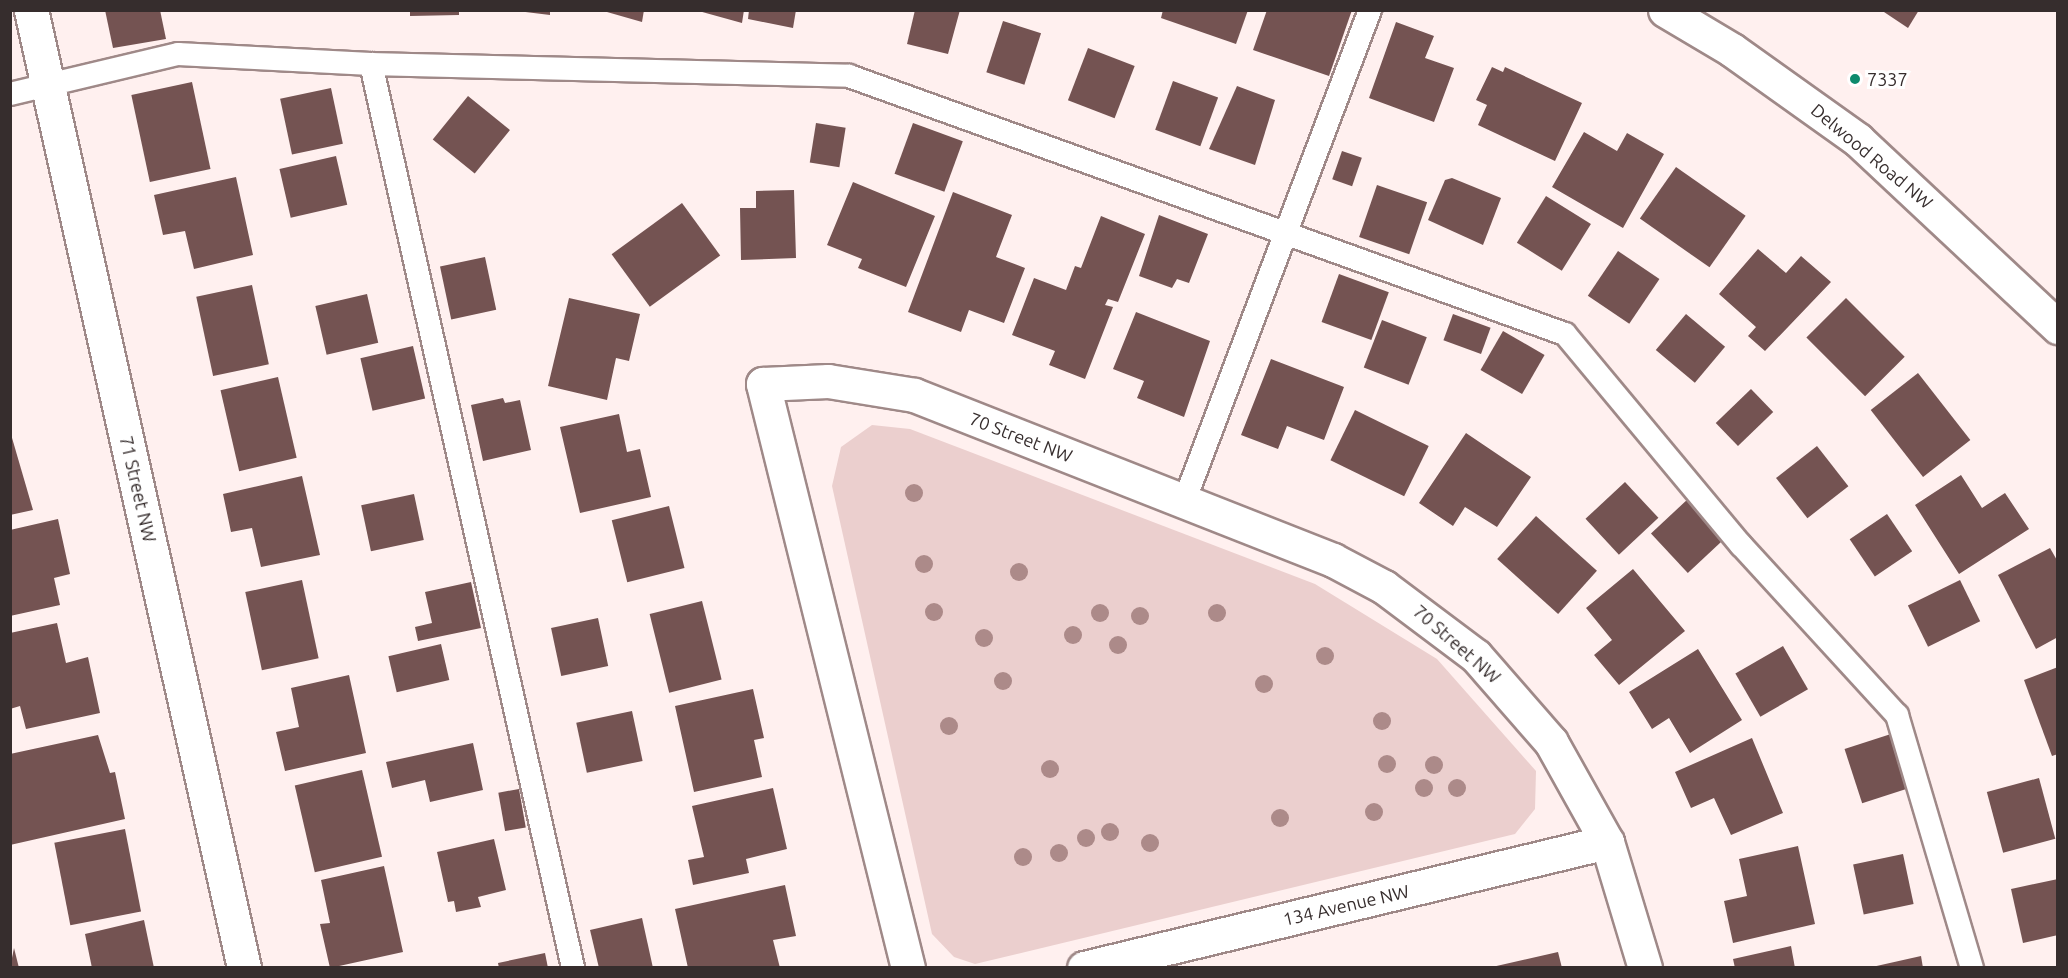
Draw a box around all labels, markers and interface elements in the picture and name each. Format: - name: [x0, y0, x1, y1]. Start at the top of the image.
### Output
- place label: 7337: [1867, 68, 1908, 90]
- marker: 7337: [1848, 72, 1862, 86]
- street label: Delwood Road NW: [1807, 99, 1937, 213]
- street label: 70 Street NW: [967, 408, 1075, 466]
- street label: 71 Street NW: [115, 434, 161, 544]
- street label: 70 Street NW: [1409, 600, 1505, 688]
- street label: 134 Avenue NW: [1281, 880, 1411, 930]

